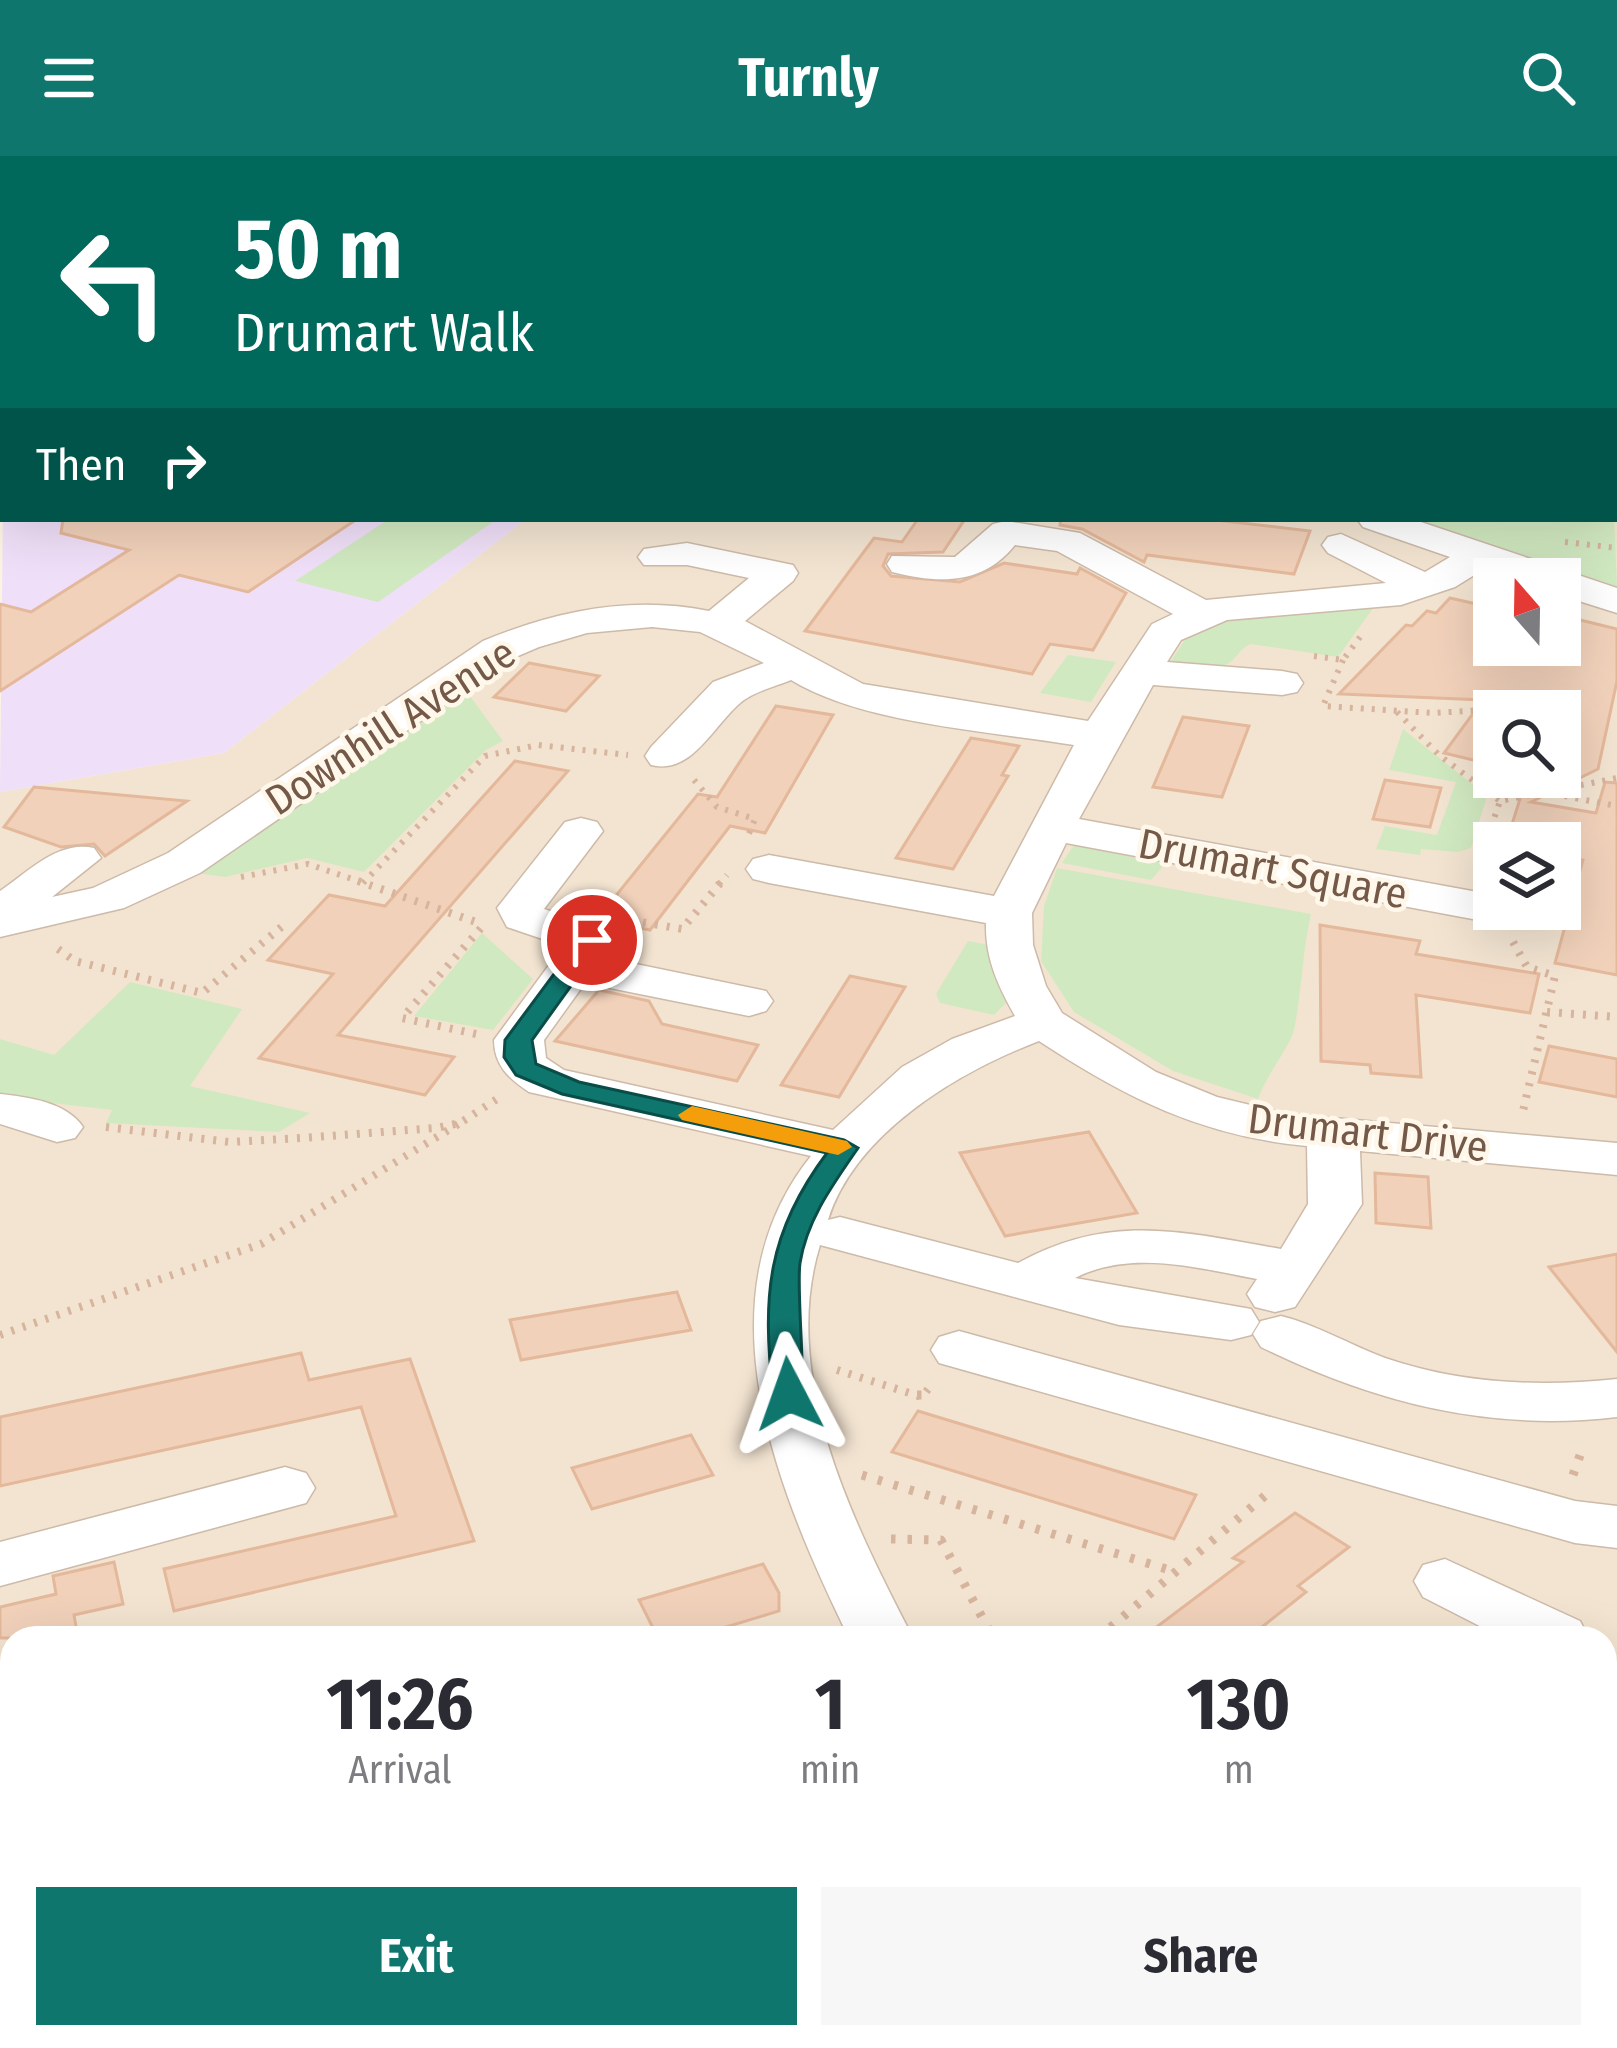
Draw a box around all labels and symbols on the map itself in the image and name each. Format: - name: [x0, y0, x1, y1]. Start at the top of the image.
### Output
- north arrow: [1473, 558, 1581, 666]
- street label: Downhill Avenue: [257, 628, 525, 826]
- street label: Drumart Square: [1134, 818, 1411, 920]
- pin: [541, 889, 643, 991]
- street label: Drumart Drive: [1245, 1093, 1491, 1172]
- position arrow: [726, 1331, 852, 1457]

